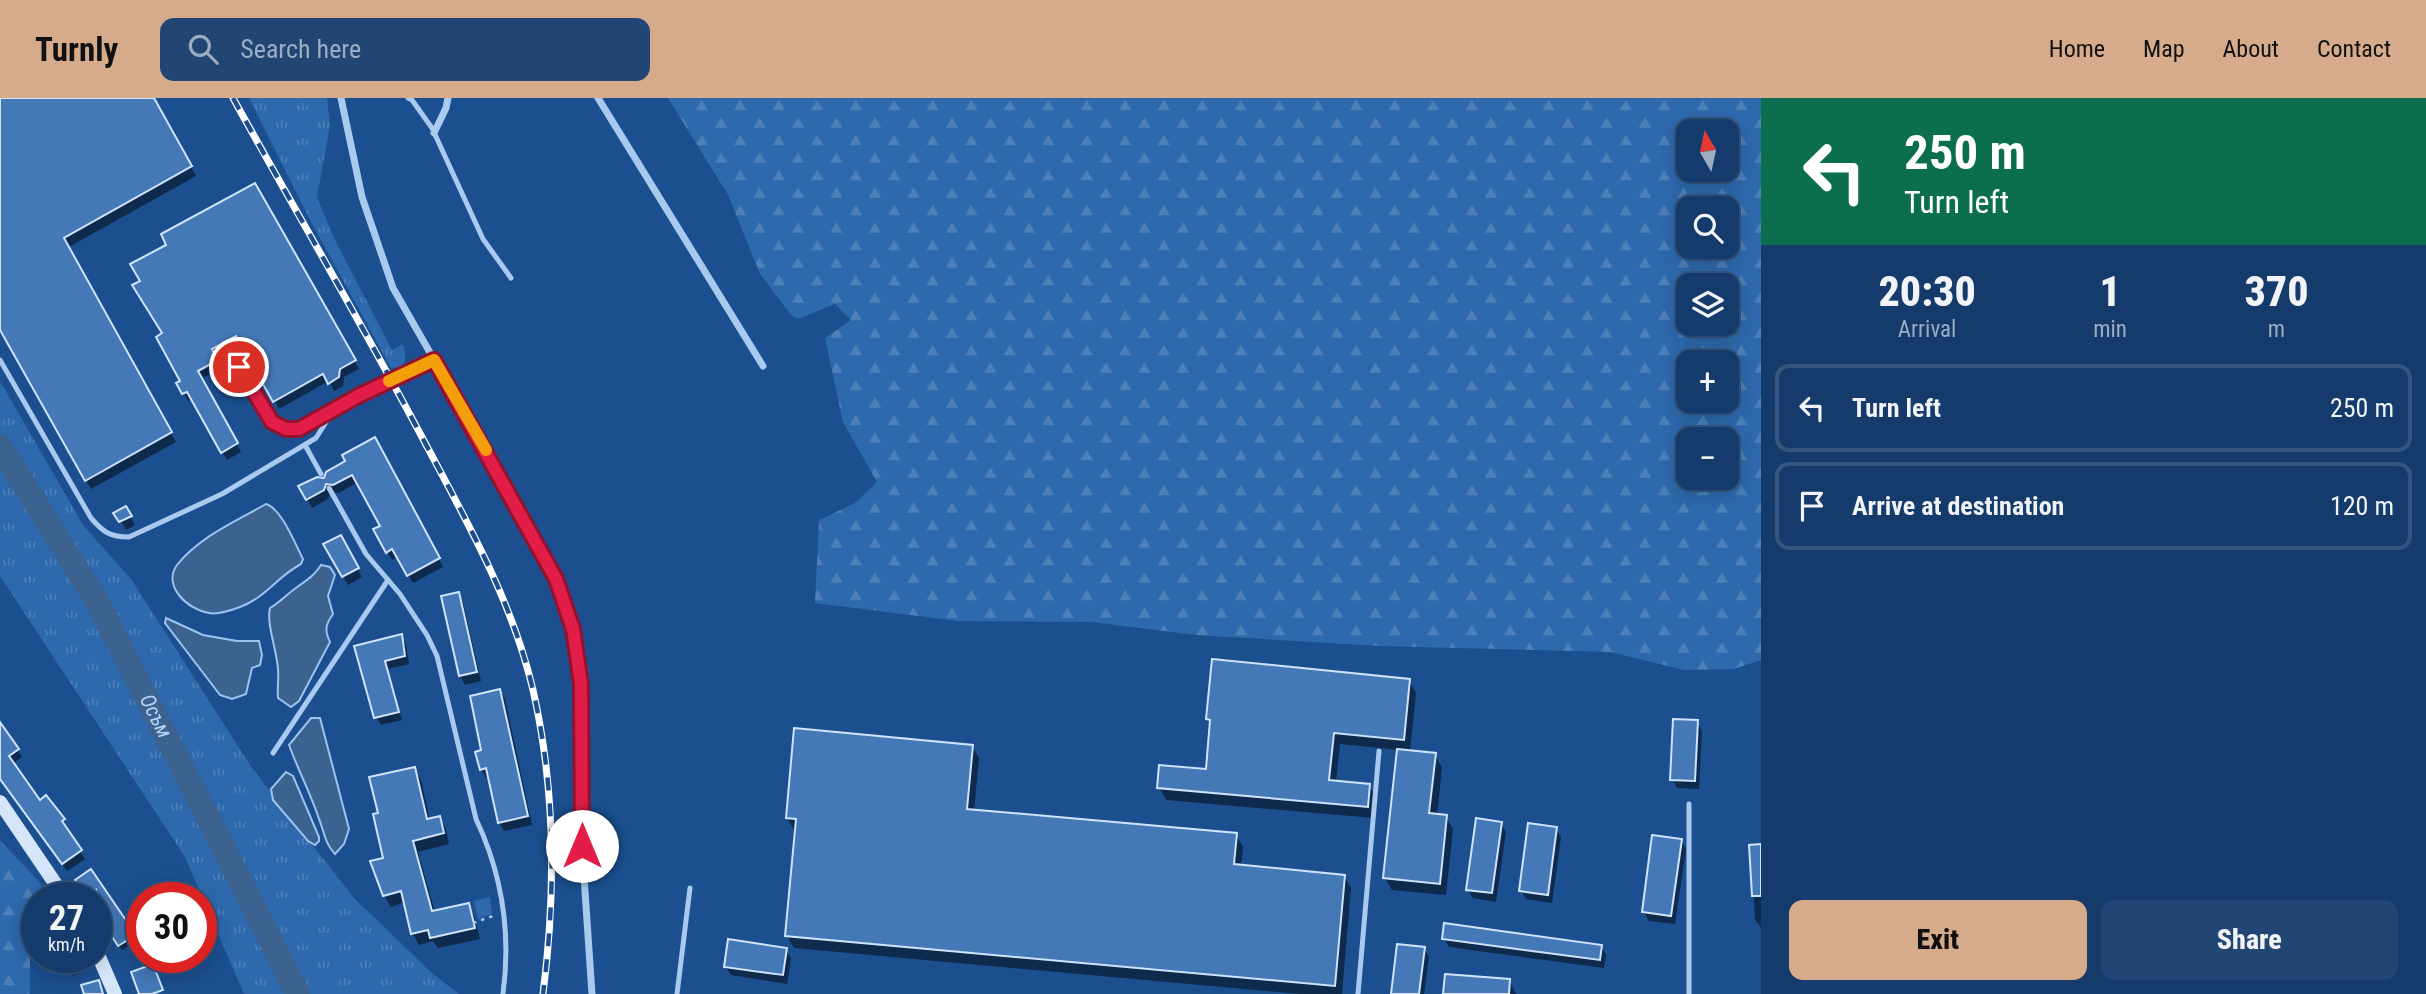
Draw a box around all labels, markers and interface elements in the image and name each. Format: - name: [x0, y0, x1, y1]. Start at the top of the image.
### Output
- search box: [160, 18, 650, 81]
- text: Turnly: [35, 30, 118, 69]
- icon: search: [184, 30, 222, 68]
- text: Search here: [240, 34, 361, 64]
- text: Home: [2049, 35, 2105, 63]
- text: Map: [2143, 35, 2185, 63]
- text: About: [2223, 35, 2279, 63]
- text: Contact: [2317, 35, 2391, 63]
- north arrow: [1676, 119, 1740, 182]
- map controls: [1676, 119, 1739, 490]
- text: 250 m: [1904, 124, 2026, 181]
- icon: left: [1789, 126, 1880, 217]
- text: Turn left: [1904, 183, 2009, 221]
- button: search: [1676, 196, 1739, 259]
- text: 20:30: [1878, 267, 1976, 316]
- text: 1: [2099, 267, 2121, 316]
- text: 370: [2244, 267, 2309, 316]
- button: layers: [1676, 273, 1739, 336]
- text: Arrival: [1898, 316, 1956, 343]
- text: min: [2093, 316, 2127, 343]
- text: m: [2268, 316, 2285, 343]
- pin: [209, 337, 269, 397]
- icon: arrive: [220, 348, 258, 386]
- button: +: [1676, 350, 1739, 413]
- icon: left: [1793, 389, 1831, 427]
- text: Turn left: [1852, 393, 1941, 423]
- text: 250 m: [2330, 393, 2394, 423]
- button: −: [1676, 427, 1739, 490]
- icon: arrive: [1793, 487, 1831, 525]
- text: Arrive at destination: [1852, 491, 2064, 521]
- text: 120 m: [2330, 491, 2394, 521]
- water label: Осъм: [135, 690, 177, 742]
- position arrow: [545, 809, 619, 883]
- speed limit sign: 30: [126, 882, 217, 973]
- text: 27: [49, 898, 84, 939]
- button: Exit: [1789, 900, 2087, 980]
- button: Share: [2101, 900, 2398, 980]
- text: km/h: [48, 934, 85, 955]

